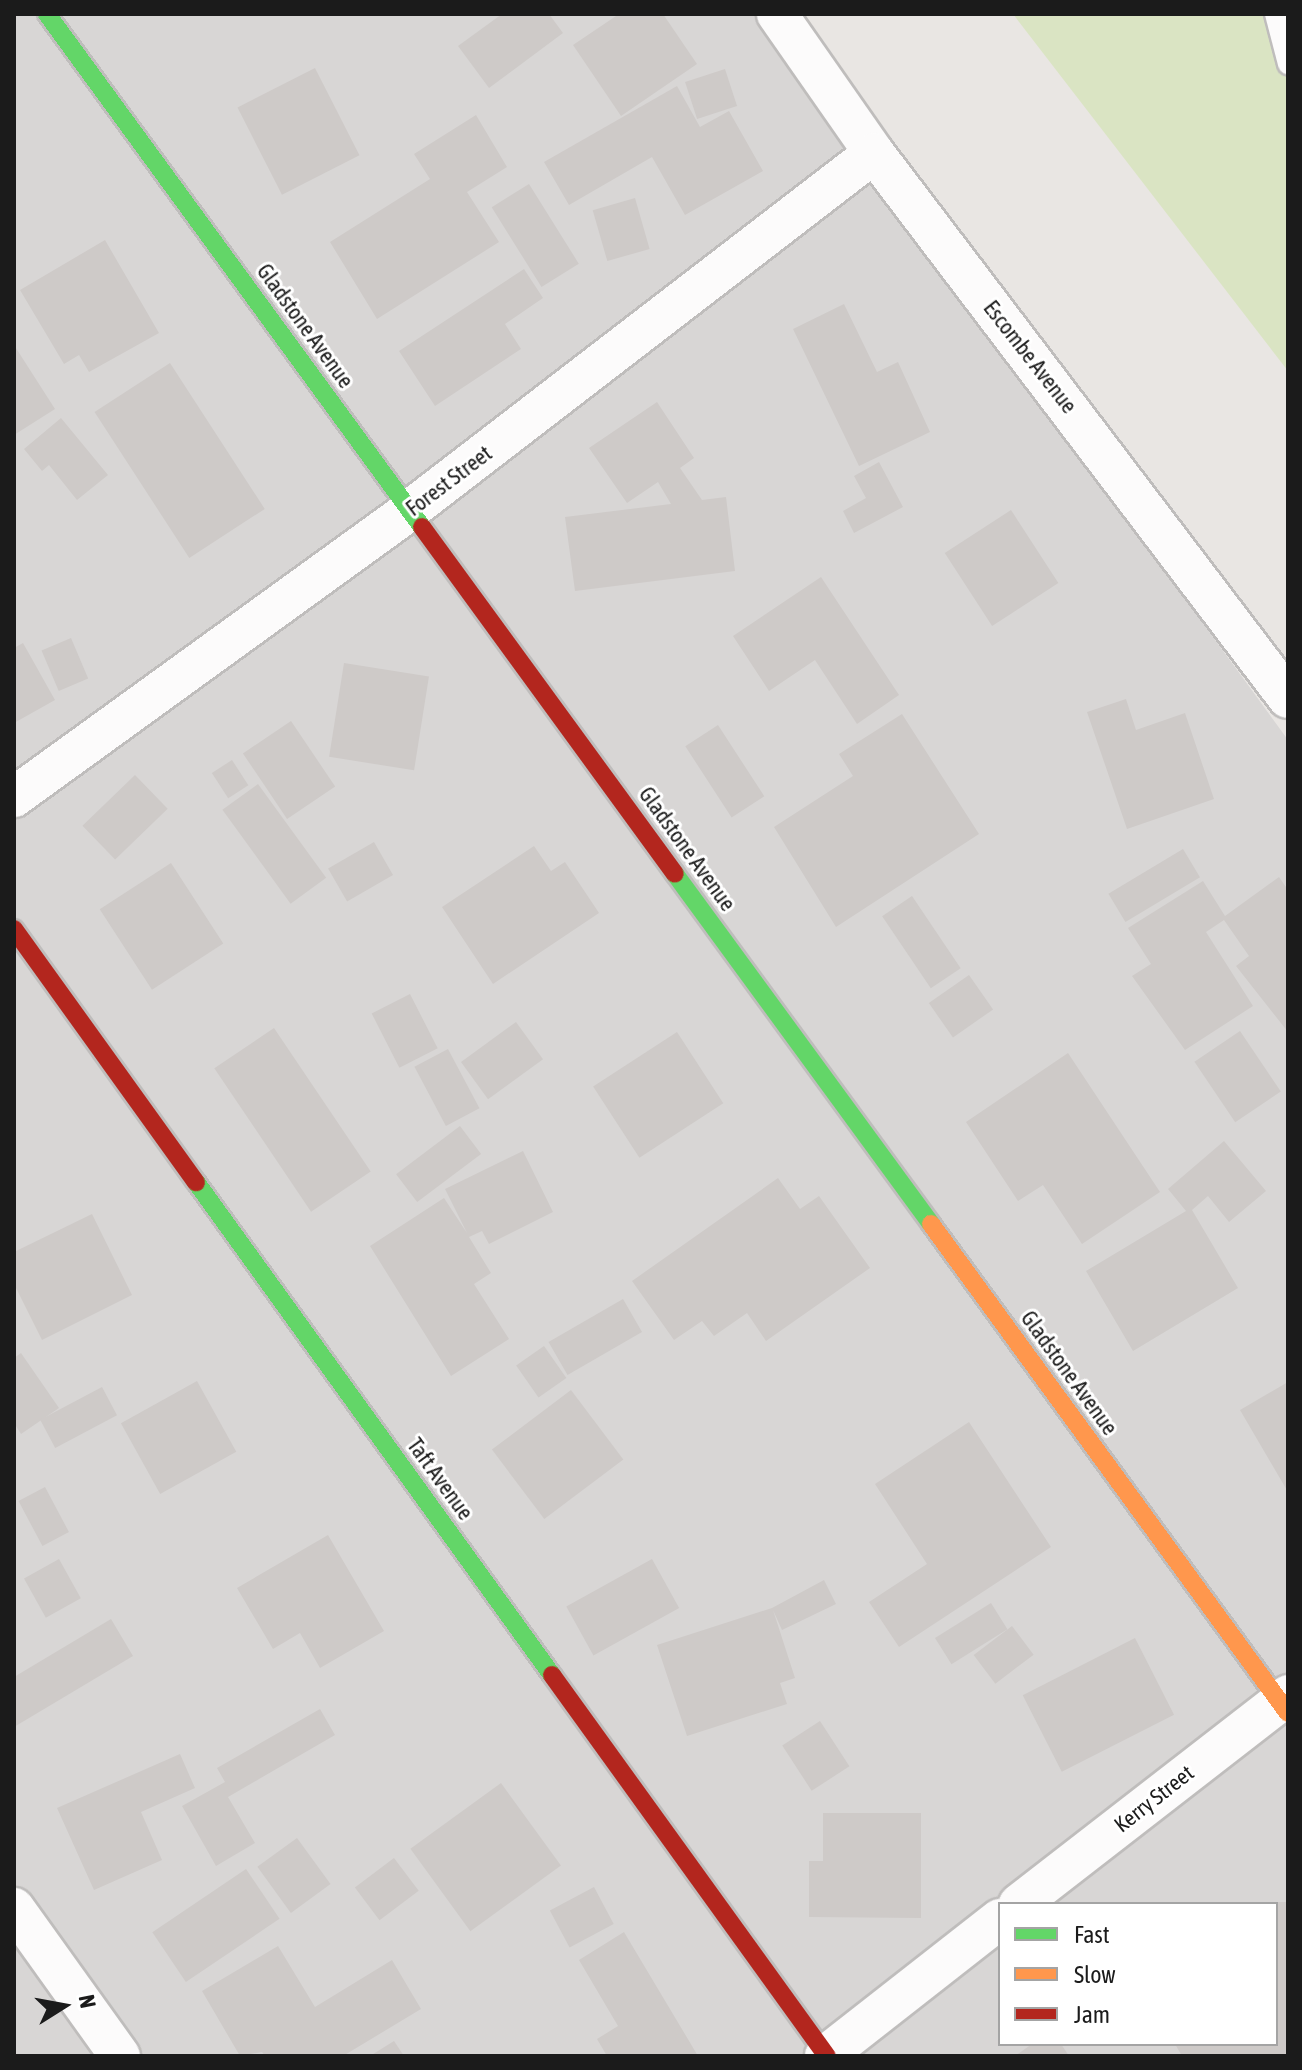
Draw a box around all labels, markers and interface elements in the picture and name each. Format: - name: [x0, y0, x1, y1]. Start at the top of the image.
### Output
- street label: Gladstone Avenue: [251, 259, 359, 393]
- street label: Escombe Avenue: [978, 295, 1082, 419]
- street label: Forest Street: [401, 440, 497, 522]
- street label: Gladstone Avenue: [633, 782, 741, 916]
- street label: Gladstone Avenue: [1015, 1306, 1123, 1440]
- street label: Taft Avenue: [401, 1433, 479, 1525]
- street label: Kerry Street: [1109, 1760, 1199, 1838]
- legend: [998, 1902, 1278, 2046]
- text: Fast: [1074, 1921, 1110, 1948]
- text: Slow: [1074, 1961, 1116, 1988]
- north arrow: [24, 1966, 104, 2046]
- text: N: [74, 1993, 102, 2010]
- text: Jam: [1074, 2001, 1110, 2028]

